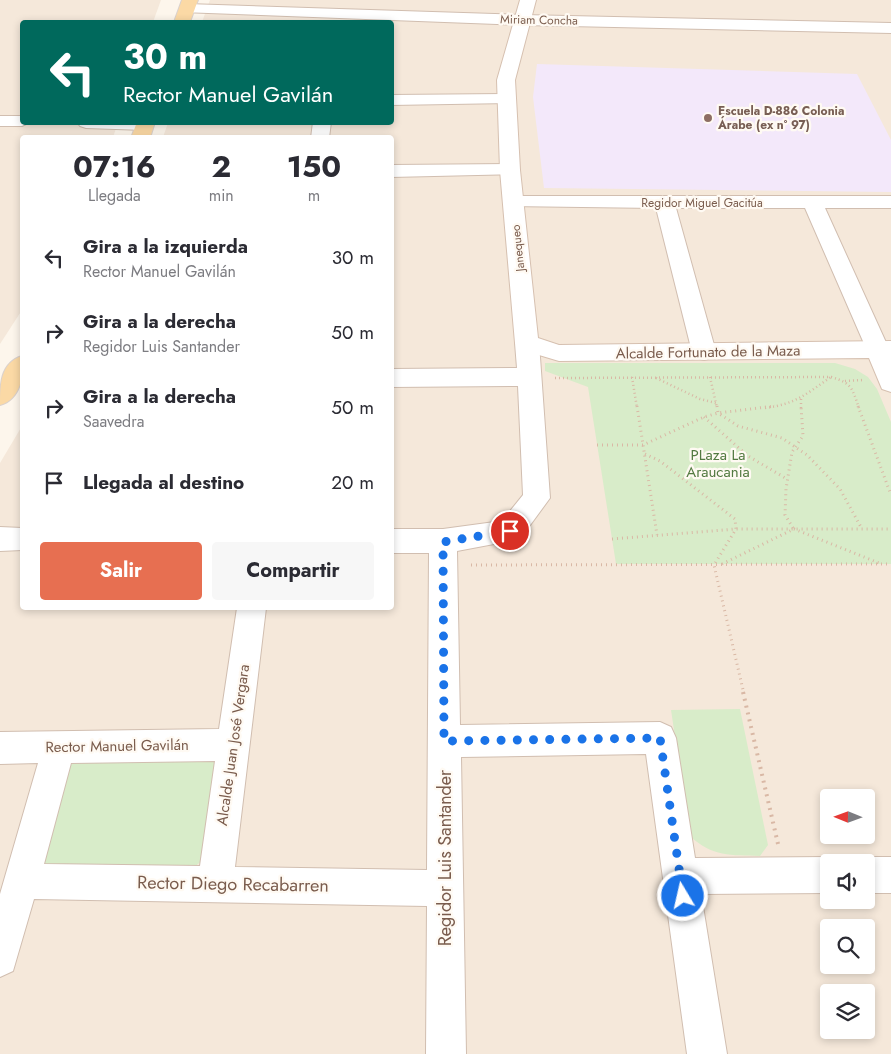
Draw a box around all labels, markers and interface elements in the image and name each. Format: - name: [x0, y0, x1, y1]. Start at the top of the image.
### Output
- street label: Miriam Concha: [500, 10, 578, 30]
- text: 30 m: [123, 32, 207, 82]
- icon: left: [40, 40, 105, 105]
- text: Rector Manuel Gavilán: [123, 78, 333, 110]
- place label: Escuela D-886 Colonia Árabe (ex n° 97): [717, 102, 844, 134]
- marker: Escuela D-886 Colonia Árabe (ex n° 97): [702, 112, 714, 124]
- text: 07:16: [73, 145, 156, 188]
- text: 2: [211, 145, 231, 188]
- text: 150: [287, 145, 341, 188]
- text: Llegada: [88, 184, 141, 207]
- text: min: [209, 184, 234, 207]
- text: m: [308, 184, 320, 207]
- street label: Regidor Miguel Gacitúa: [641, 194, 763, 212]
- street label: Janequeo: [507, 223, 530, 274]
- text: Gira a la izquierda: [83, 233, 248, 260]
- icon: left: [40, 244, 68, 272]
- text: 30 m: [332, 244, 374, 271]
- text: Rector Manuel Gavilán: [83, 260, 236, 283]
- text: Gira a la derecha: [83, 308, 236, 335]
- icon: right: [40, 319, 68, 347]
- text: 50 m: [331, 319, 374, 346]
- text: Regidor Luis Santander: [83, 335, 240, 358]
- street label: Alcalde Fortunato de la Maza: [616, 339, 800, 365]
- text: Gira a la derecha: [83, 383, 236, 410]
- icon: right: [40, 394, 68, 422]
- text: 50 m: [331, 394, 374, 421]
- text: Saavedra: [83, 410, 144, 433]
- park label: PLaza La Araucania: [686, 444, 750, 483]
- icon: arrive: [40, 469, 68, 497]
- text: Llegada al destino: [83, 469, 244, 496]
- text: 20 m: [331, 469, 374, 496]
- pin: [489, 510, 531, 552]
- icon: arrive: [496, 517, 524, 545]
- button: Salir: [40, 542, 202, 600]
- button: Compartir: [212, 542, 374, 600]
- street label: Alcalde Juan José Vergara: [211, 663, 255, 827]
- street label: Rector Manuel Gavilán: [45, 734, 189, 758]
- street label: Regidor Luis Santander: [432, 769, 458, 946]
- north arrow: [820, 789, 875, 844]
- map controls: [820, 789, 875, 1039]
- button: sound: [820, 854, 875, 909]
- street label: Rector Diego Recabarren: [137, 869, 329, 899]
- position arrow: [656, 869, 708, 921]
- button: search: [820, 919, 875, 974]
- button: layers: [820, 984, 875, 1039]

